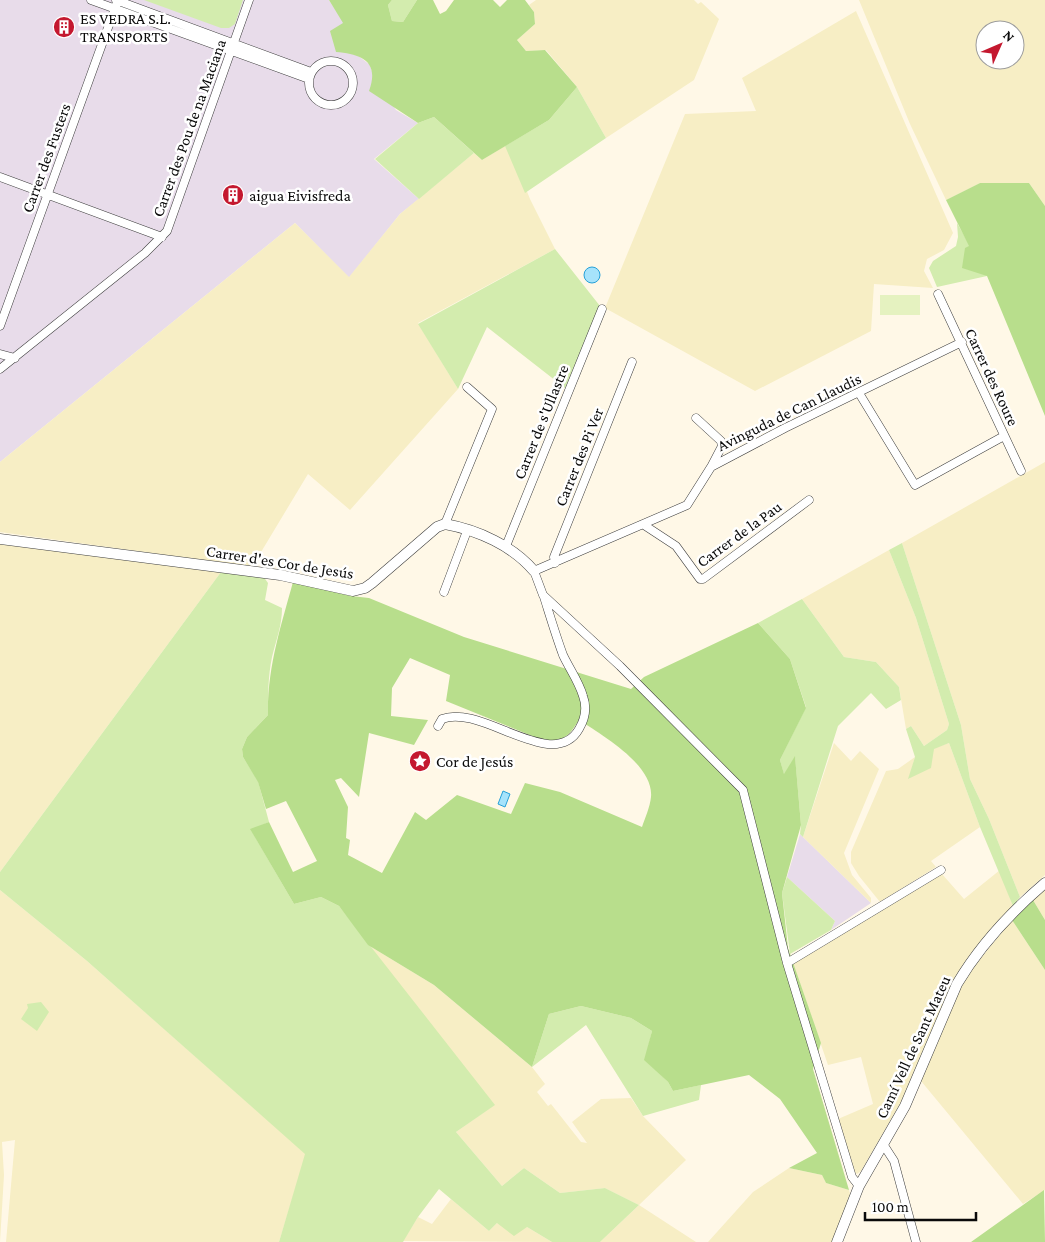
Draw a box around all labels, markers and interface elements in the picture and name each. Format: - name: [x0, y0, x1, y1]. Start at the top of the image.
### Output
- place label: ES VEDRA S.L. TRANSPORTS: [80, 10, 171, 45]
- building icon: ES VEDRA S.L. TRANSPORTS: [52, 15, 76, 39]
- north arrow: [975, 20, 1025, 70]
- text: N: [1000, 27, 1019, 45]
- street label: Carrer des Pou de na Maciana: [149, 36, 229, 219]
- street label: Carrer des Fusters: [18, 101, 74, 215]
- building icon: aigua Eivisfreda: [221, 183, 245, 207]
- place label: aigua Eivisfreda: [249, 187, 352, 205]
- street label: Carrer des Roure: [962, 326, 1022, 428]
- street label: Carrer de s'Ullastre: [510, 362, 572, 482]
- street label: Avinguda de Can Llaudis: [714, 370, 864, 455]
- street label: Carrer des Pi Ver: [552, 405, 607, 509]
- street label: Carrer de la Pau: [693, 497, 785, 570]
- street label: Carrer d'es Cor de Jesús: [205, 542, 355, 583]
- place icon: Cor de Jesús: [408, 749, 432, 773]
- place label: Cor de Jesús: [436, 753, 513, 771]
- street label: Camí Vell de Sant Mateu: [872, 973, 954, 1121]
- scale bar: [865, 1190, 976, 1222]
- text: 100 m: [872, 1199, 909, 1215]

